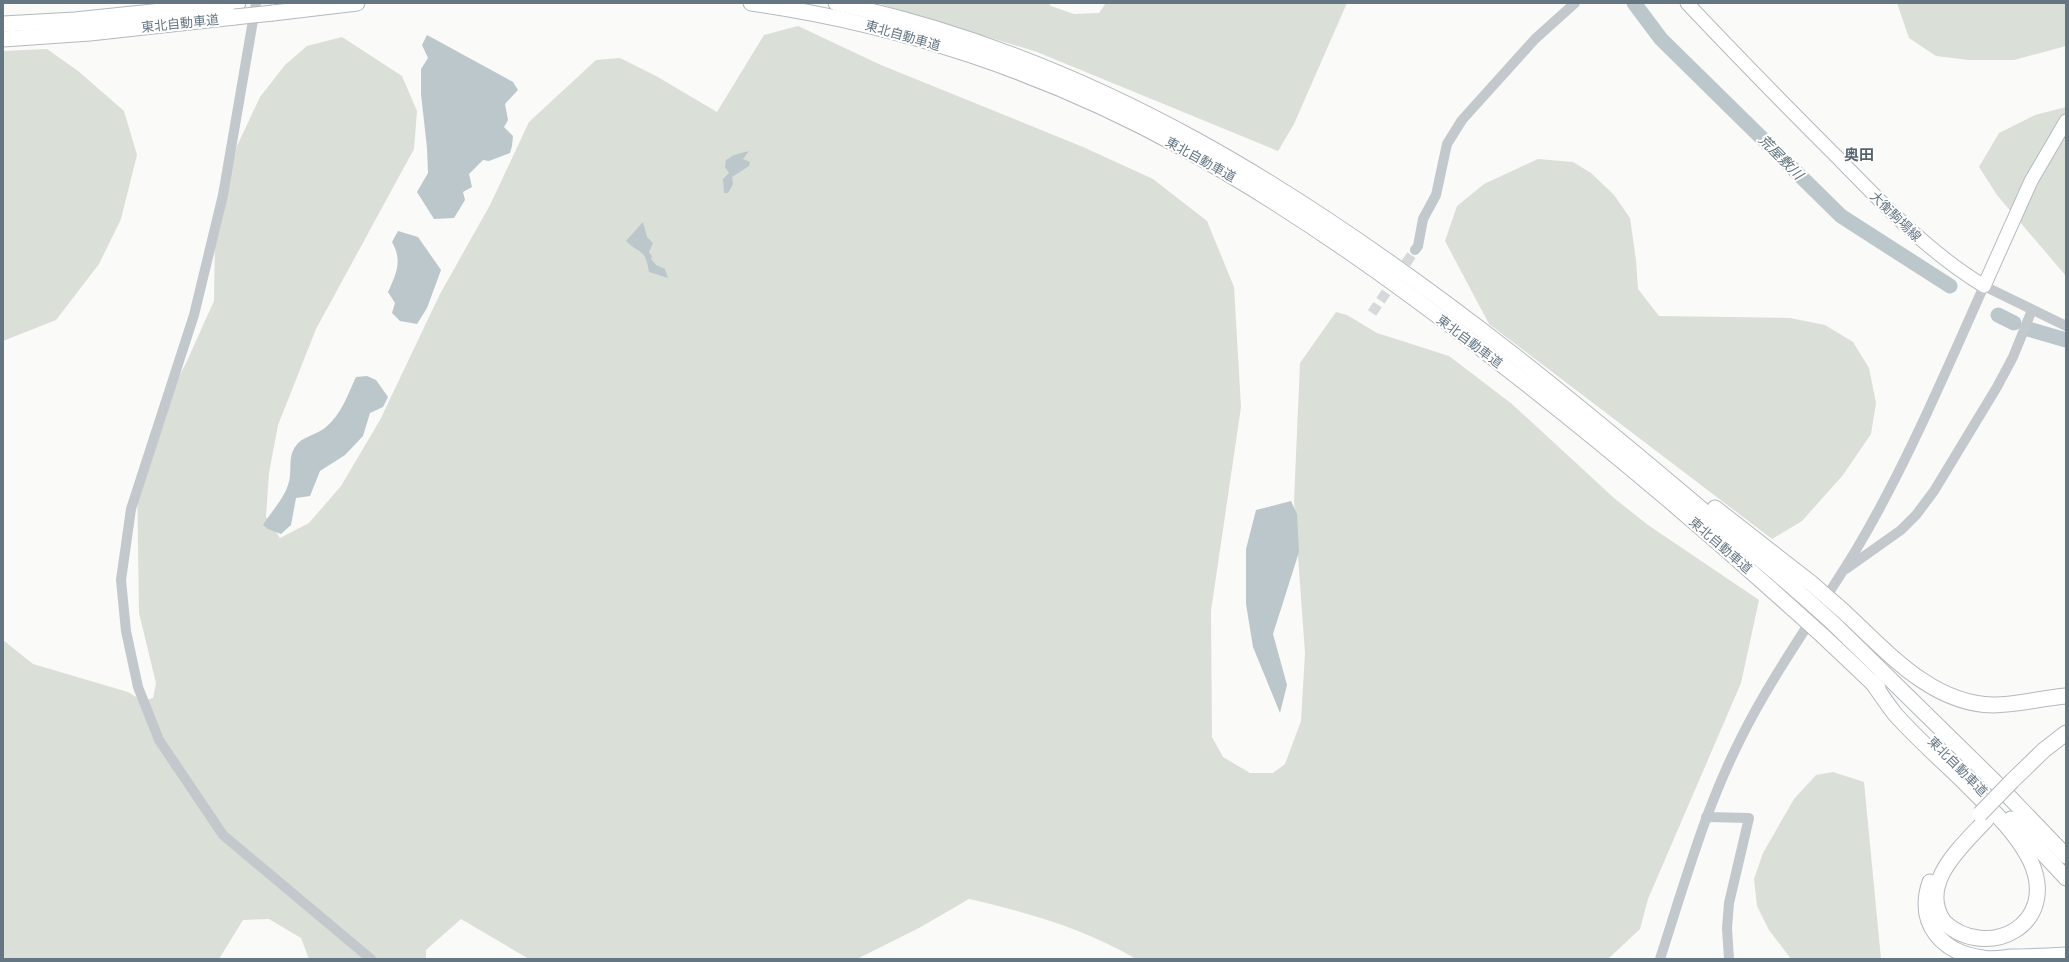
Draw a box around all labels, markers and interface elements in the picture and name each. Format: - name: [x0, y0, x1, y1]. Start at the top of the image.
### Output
- street label: 東北自動車道: [140, 11, 220, 35]
- street label: 東北自動車道: [863, 17, 943, 53]
- water label: 荒屋敷川: [1755, 131, 1809, 185]
- street label: 東北自動車道: [1163, 133, 1239, 185]
- district label: 奥田: [1844, 146, 1874, 164]
- street label: 大衡駒場線: [1867, 188, 1925, 244]
- street label: 東北自動車道: [1434, 311, 1506, 371]
- street label: 東北自動車道: [1686, 513, 1756, 577]
- street label: 東北自動車道: [1925, 733, 1991, 799]

